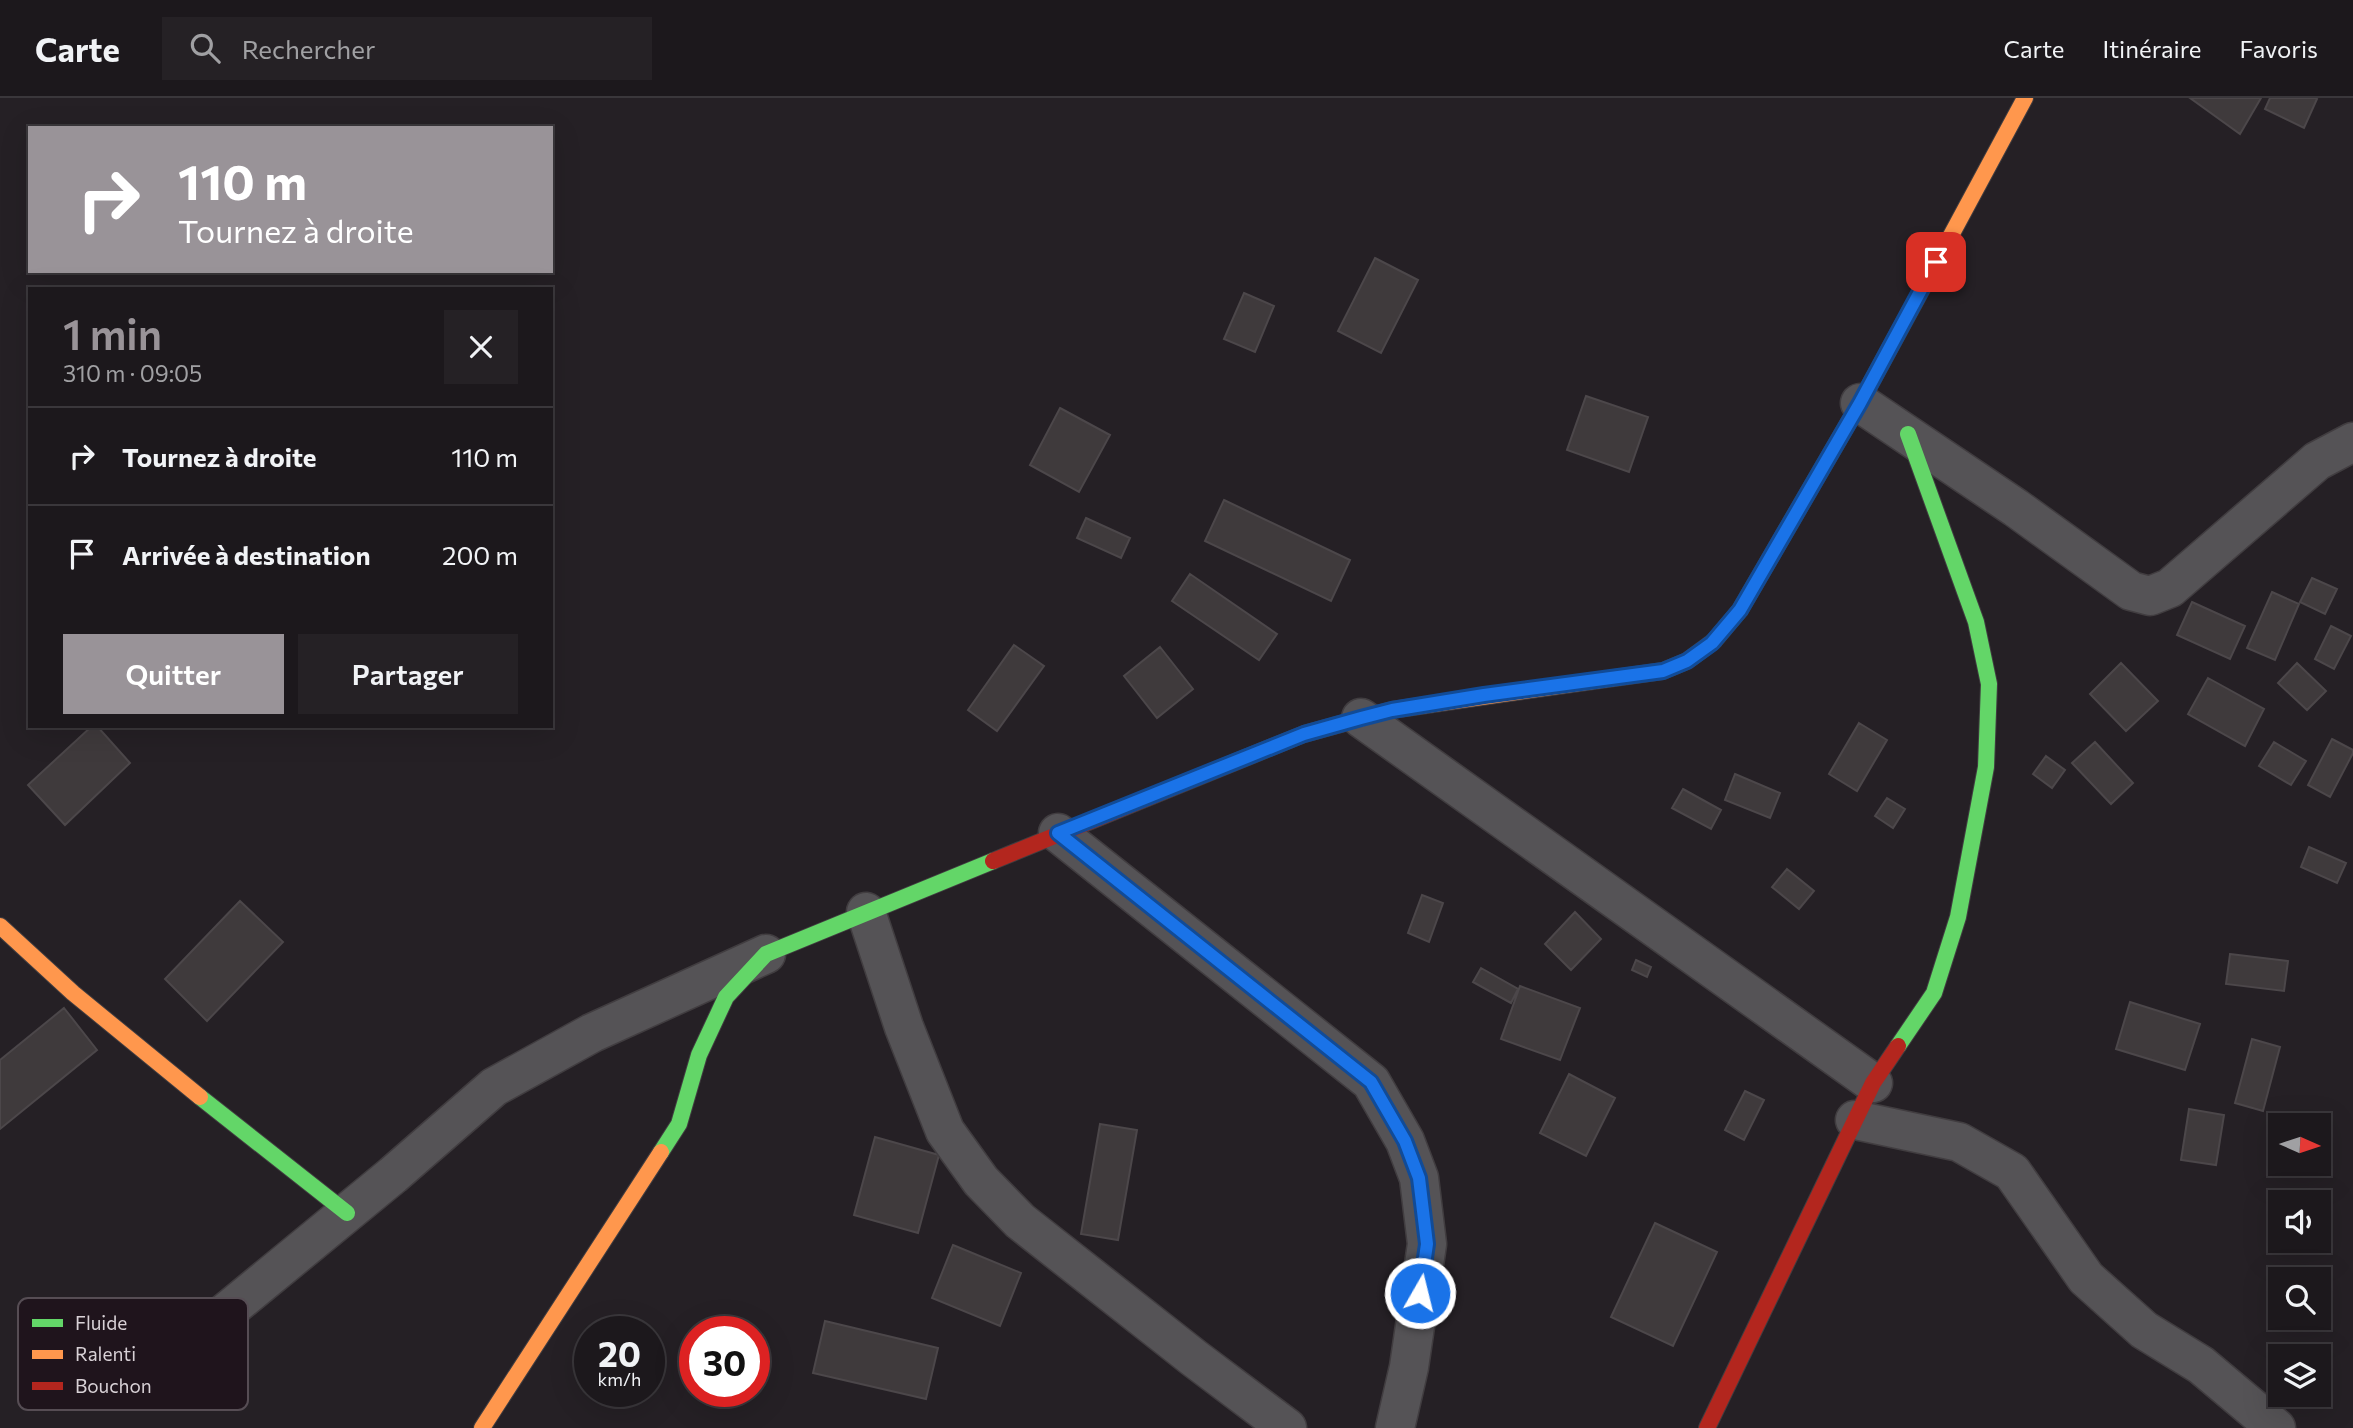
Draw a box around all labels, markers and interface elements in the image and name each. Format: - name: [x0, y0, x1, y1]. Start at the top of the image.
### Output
- search box: [162, 17, 652, 80]
- text: Carte: [35, 28, 120, 69]
- icon: search: [186, 29, 224, 67]
- text: Rechercher: [242, 33, 375, 64]
- text: Carte: [2004, 34, 2065, 63]
- text: Itinéraire: [2103, 34, 2202, 63]
- text: Favoris: [2240, 34, 2318, 63]
- text: 110 m: [178, 150, 307, 210]
- icon: right: [63, 154, 154, 245]
- text: Tournez à droite: [178, 210, 414, 250]
- pin: [1906, 232, 1966, 292]
- icon: arrive: [1917, 243, 1955, 281]
- text: 1 min: [63, 307, 162, 359]
- button: close: [444, 310, 518, 384]
- text: 310 m · 09:05: [63, 359, 202, 387]
- icon: right: [63, 437, 101, 475]
- text: Tournez à droite: [122, 441, 317, 472]
- text: 110 m: [451, 441, 518, 472]
- icon: arrive: [63, 535, 101, 573]
- text: Arrivée à destination: [122, 539, 370, 570]
- text: 200 m: [442, 539, 518, 570]
- button: Quitter: [63, 634, 284, 714]
- button: Partager: [298, 634, 518, 714]
- north arrow: [2268, 1113, 2331, 1176]
- map controls: [2268, 1113, 2331, 1407]
- button: sound: [2268, 1190, 2331, 1253]
- position arrow: [1383, 1256, 1457, 1330]
- button: search: [2268, 1267, 2331, 1330]
- legend: [18, 1298, 248, 1410]
- text: Fluide: [75, 1311, 127, 1334]
- speed limit sign: 30: [679, 1316, 770, 1407]
- text: 20: [598, 1331, 641, 1374]
- text: Ralenti: [75, 1342, 136, 1365]
- button: layers: [2268, 1344, 2331, 1407]
- text: km/h: [598, 1368, 641, 1390]
- text: Bouchon: [75, 1374, 152, 1397]

